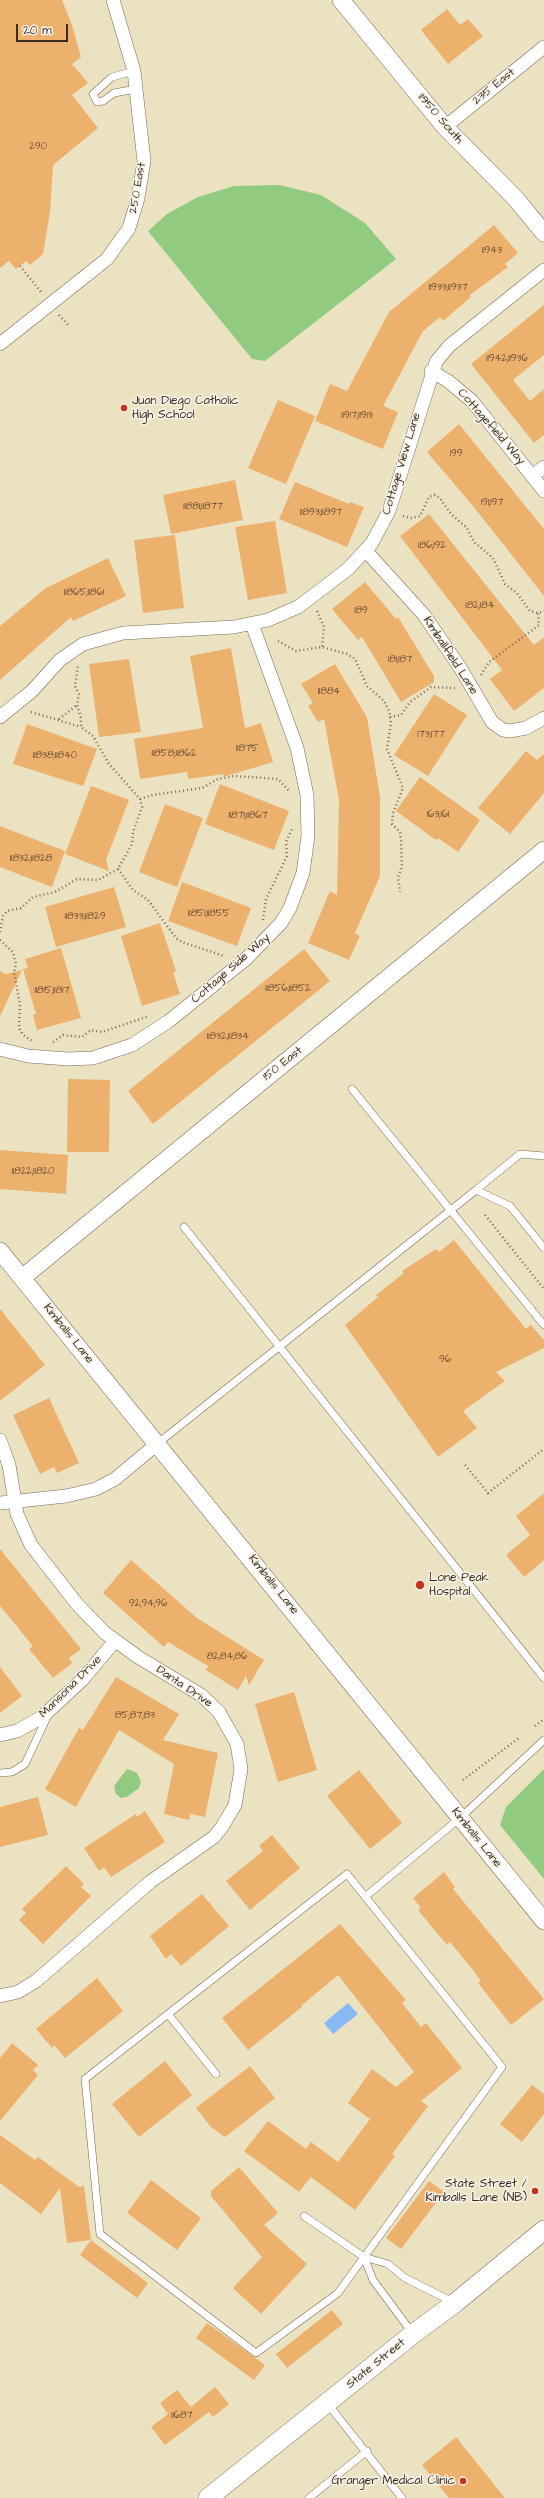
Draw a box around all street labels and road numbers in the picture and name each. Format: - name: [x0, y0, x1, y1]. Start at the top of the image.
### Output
- street label: 235 East: [470, 66, 518, 108]
- street label: 11950 South: [414, 91, 466, 147]
- street label: 250 East: [126, 161, 150, 215]
- street label: Cottagefield Way: [454, 386, 528, 468]
- street label: Cottage View Lane: [380, 411, 424, 517]
- street label: Kimballfield Lane: [419, 614, 481, 698]
- street label: Cottage Side Way: [189, 931, 273, 1007]
- street label: 150 East: [260, 1044, 306, 1084]
- street label: Kimballs Lane: [40, 1301, 96, 1367]
- street label: Kimballs Lane: [245, 1552, 301, 1618]
- street label: Mansonia Drive: [37, 1653, 105, 1721]
- street label: Danta Drive: [153, 1663, 215, 1711]
- street label: Kimballs Lane: [448, 1805, 504, 1871]
- street label: State Street: [344, 2336, 408, 2392]

